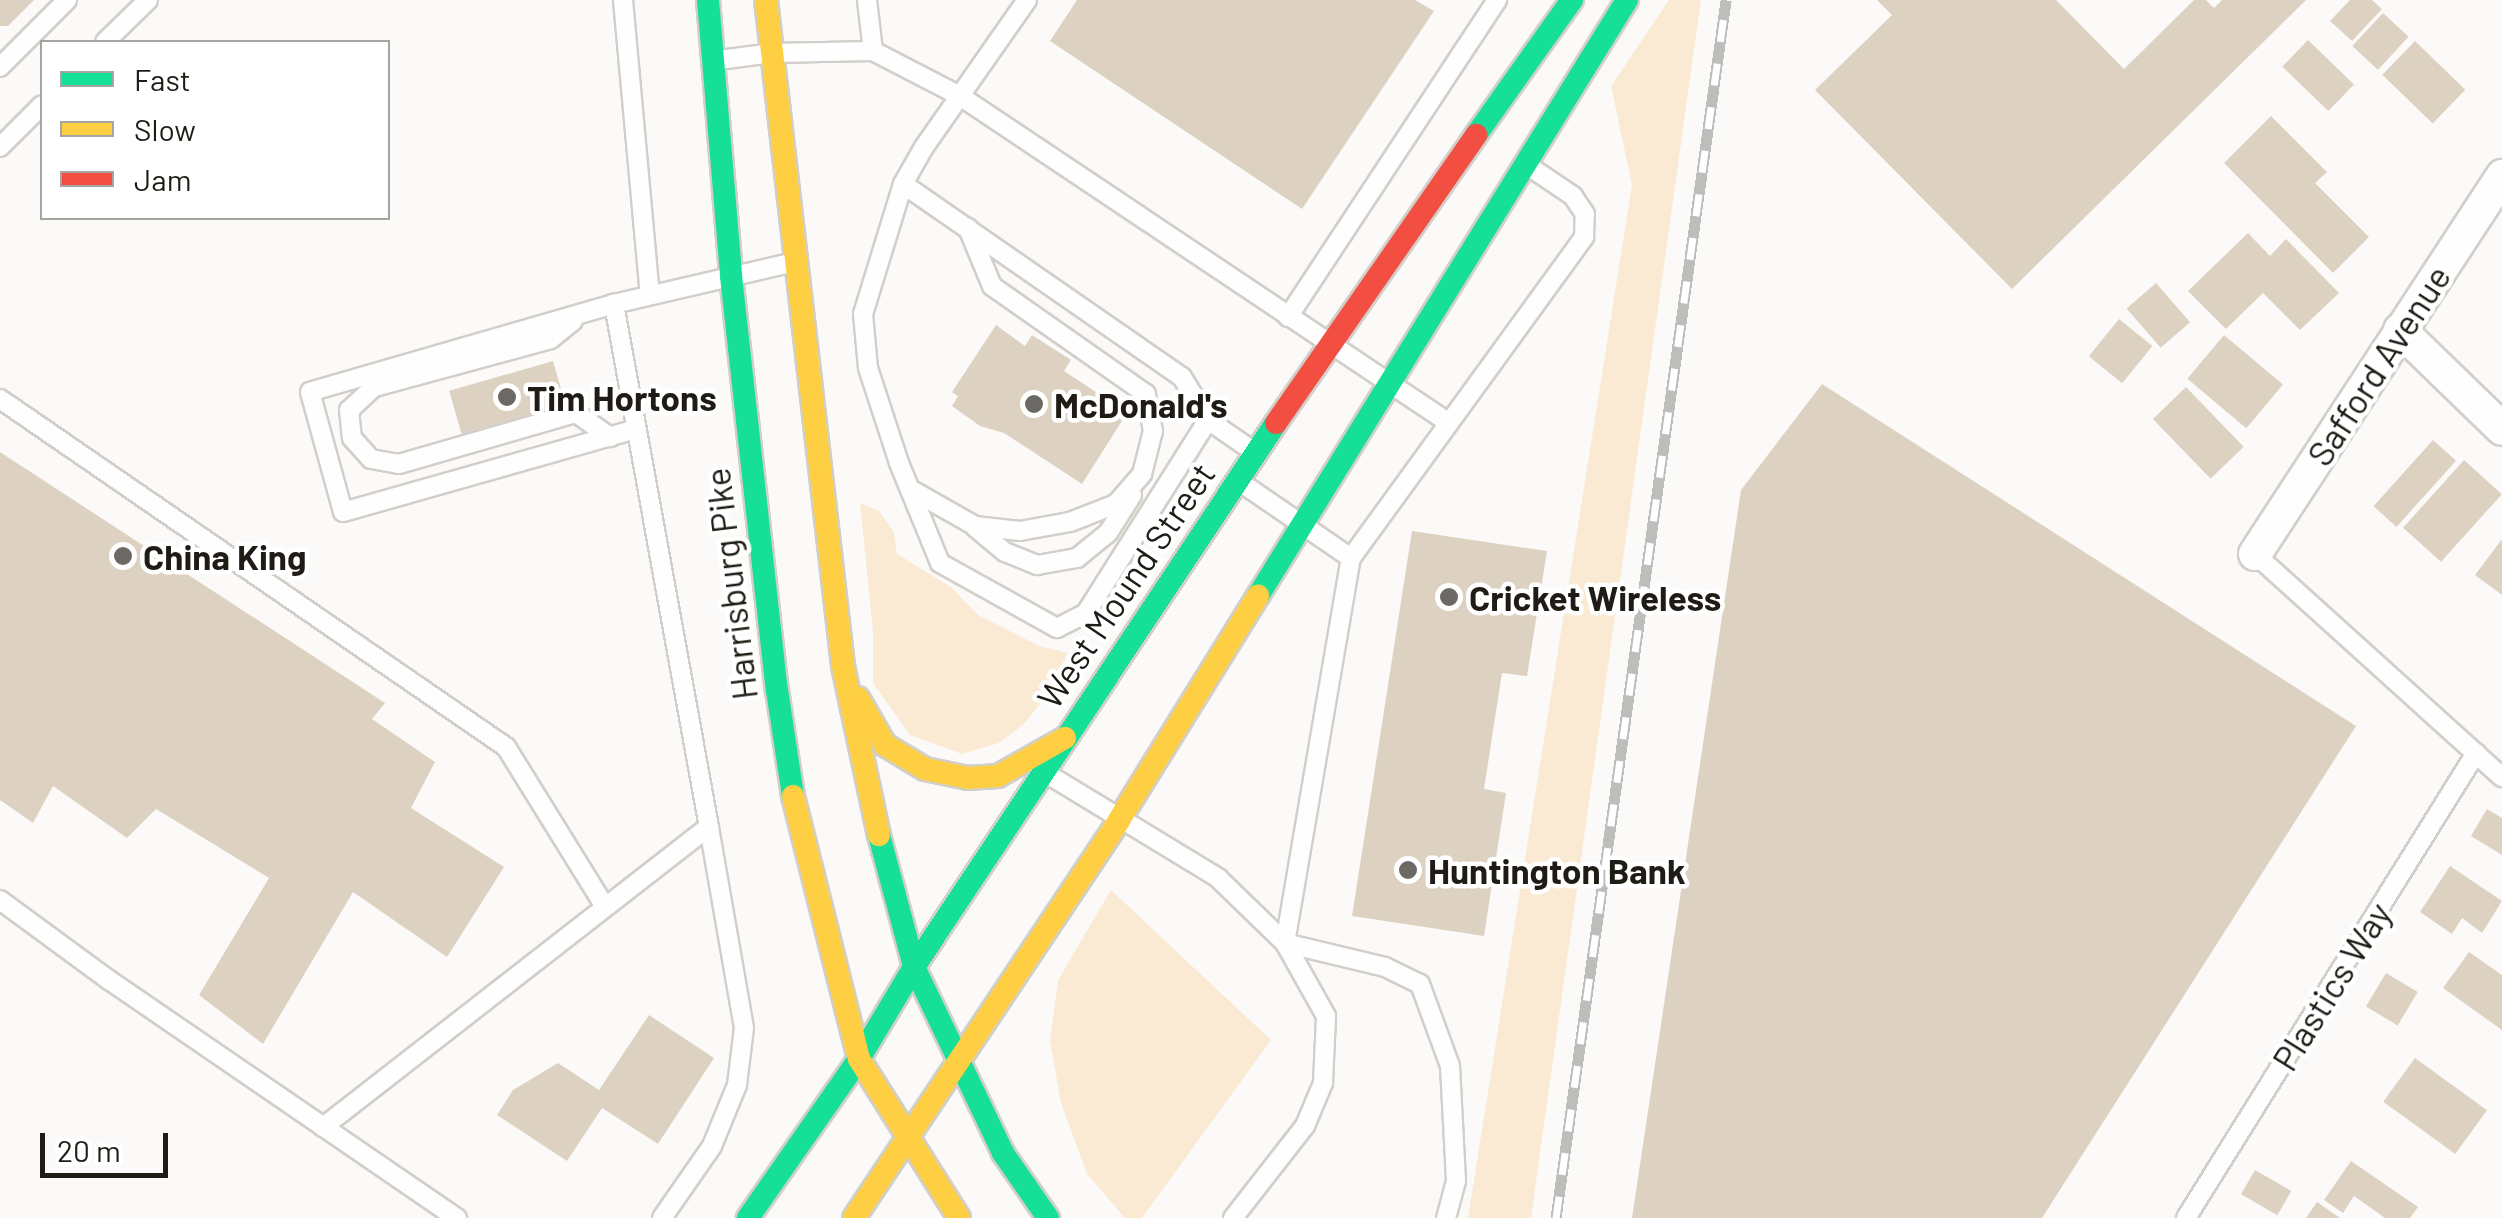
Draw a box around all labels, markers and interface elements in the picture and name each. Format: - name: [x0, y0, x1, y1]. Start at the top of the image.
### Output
- legend: [40, 40, 390, 220]
- text: Fast: [134, 61, 191, 97]
- text: Slow: [134, 111, 196, 147]
- text: Jam: [134, 161, 191, 197]
- street label: Safford Avenue: [2298, 257, 2458, 473]
- place label: Tim Hortons: [527, 376, 717, 418]
- place label: McDonald's: [1054, 383, 1228, 425]
- marker: Tim Hortons: [496, 386, 518, 408]
- marker: McDonald's: [1023, 393, 1045, 415]
- street label: West Mound Street: [1027, 454, 1223, 716]
- street label: Harrisburg Pike: [695, 466, 765, 702]
- place label: China King: [143, 535, 306, 577]
- marker: China King: [112, 545, 134, 567]
- place label: Cricket Wireless: [1469, 576, 1721, 618]
- marker: Cricket Wireless: [1438, 586, 1460, 608]
- place label: Huntington Bank: [1428, 849, 1686, 891]
- marker: Huntington Bank: [1397, 859, 1419, 881]
- street label: Plastics Way: [2263, 894, 2399, 1078]
- scale bar: [45, 1113, 172, 1175]
- text: 20 m: [57, 1132, 121, 1168]

